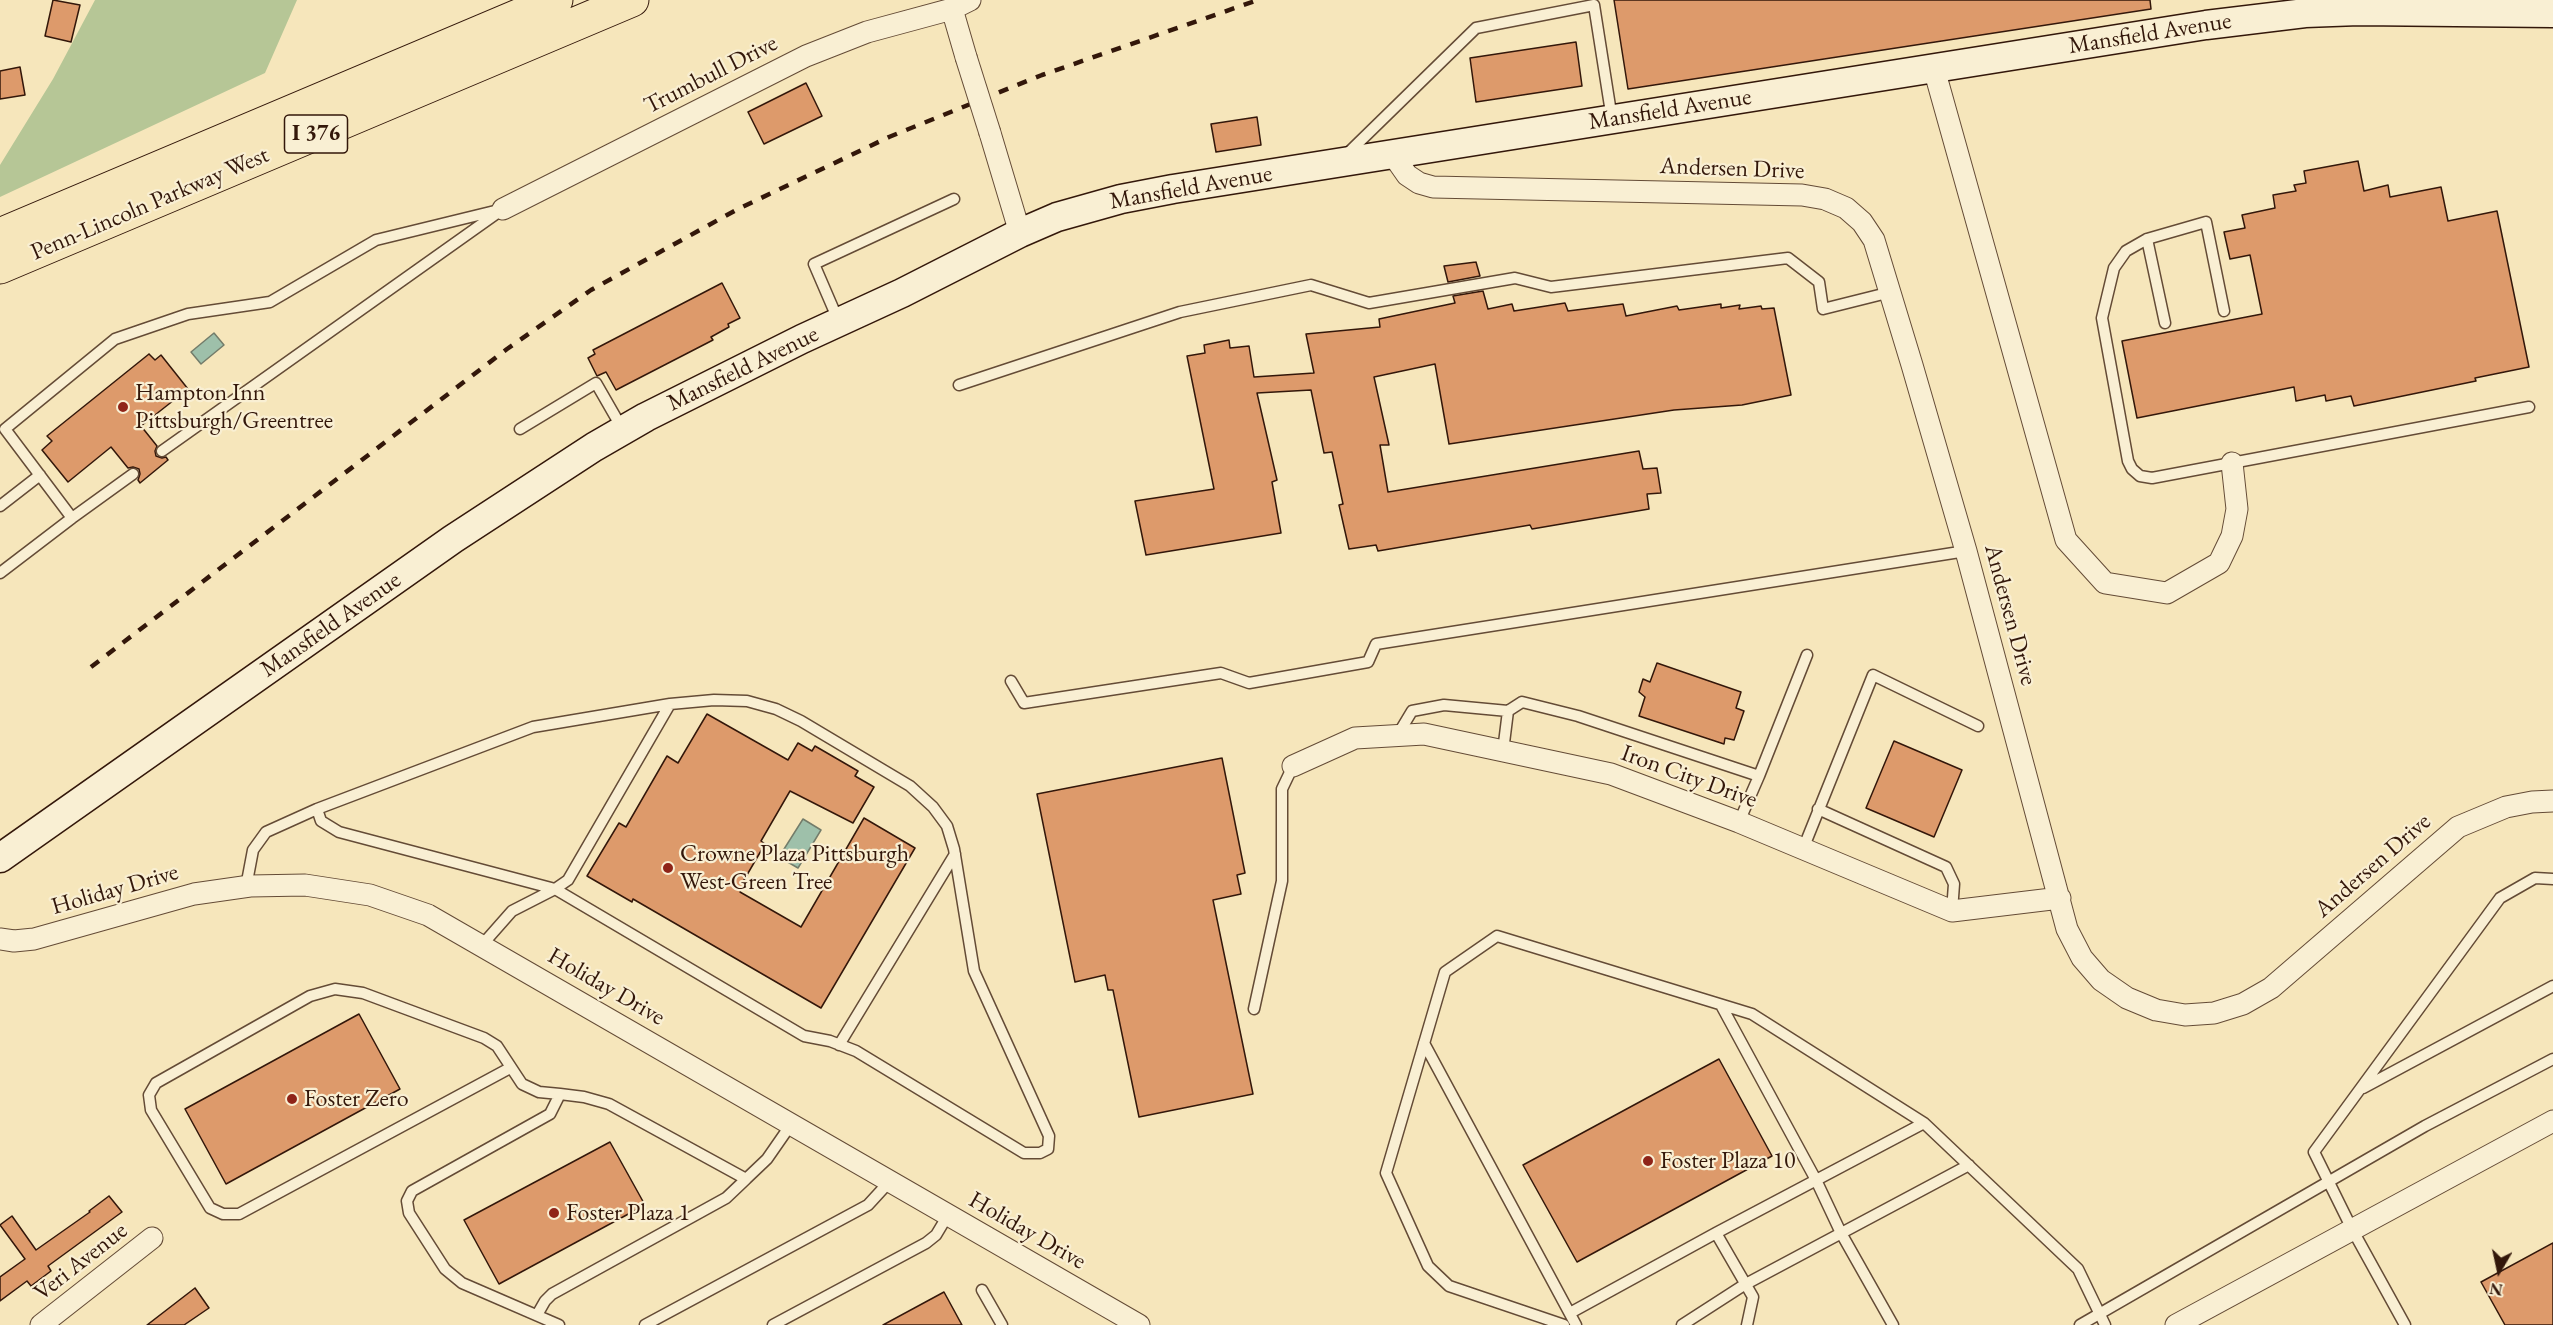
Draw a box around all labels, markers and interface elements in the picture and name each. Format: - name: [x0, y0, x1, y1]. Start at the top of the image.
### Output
- street label: Mansfield Avenue: [2067, 7, 2233, 61]
- street label: Trumbull Drive: [640, 29, 782, 121]
- street label: Mansfield Avenue: [1587, 83, 1753, 137]
- road number: I 376: [284, 115, 348, 153]
- street label: Penn-Lincoln Parkway West: [27, 141, 273, 267]
- street label: Andersen Drive: [1659, 152, 1805, 186]
- street label: Mansfield Avenue: [1107, 160, 1275, 216]
- street label: Mansfield Avenue: [663, 320, 823, 418]
- place label: Hampton Inn Pittsburgh/Greentree: [135, 379, 333, 435]
- marker: Hampton Inn Pittsburgh/Greentree: [116, 400, 130, 414]
- street label: Andersen Drive: [1977, 541, 2043, 689]
- street label: Mansfield Avenue: [255, 566, 407, 684]
- street label: Iron City Drive: [1617, 739, 1761, 815]
- street label: Andersen Drive: [2309, 808, 2437, 924]
- place label: Crowne Plaza Pittsburgh West-Green Tree: [680, 840, 909, 896]
- street label: Holiday Drive: [48, 858, 182, 922]
- marker: Crowne Plaza Pittsburgh West-Green Tree: [661, 861, 675, 875]
- street label: Holiday Drive: [542, 942, 670, 1032]
- place label: Foster Zero: [304, 1085, 409, 1113]
- marker: Foster Zero: [285, 1092, 299, 1106]
- place label: Foster Plaza 10: [1660, 1147, 1795, 1175]
- marker: Foster Plaza 10: [1641, 1154, 1655, 1168]
- street label: Holiday Drive: [963, 1186, 1091, 1276]
- place label: Foster Plaza 1: [566, 1199, 690, 1227]
- marker: Foster Plaza 1: [547, 1206, 561, 1220]
- street label: Veri Avenue: [29, 1217, 133, 1307]
- north arrow: [2469, 1241, 2529, 1301]
- text: N: [2488, 1278, 2504, 1301]

